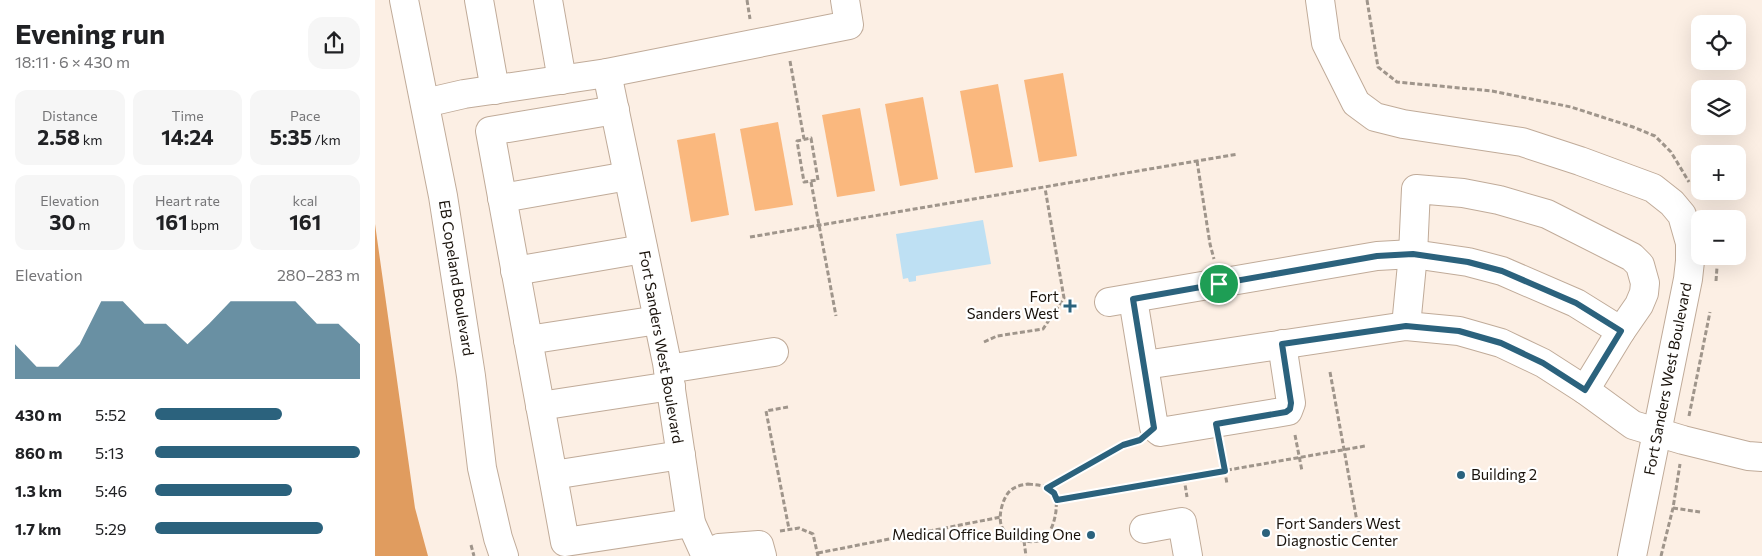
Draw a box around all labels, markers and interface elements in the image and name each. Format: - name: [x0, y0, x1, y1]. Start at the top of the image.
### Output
- map controls: [1691, 15, 1746, 265]
- button: locate: [1691, 15, 1746, 70]
- text: Evening run: [15, 16, 165, 50]
- button: share: [308, 17, 360, 69]
- text: 18:11 · 6 × 430 m: [15, 52, 130, 71]
- button: layers: [1691, 80, 1746, 135]
- text: Distance: [42, 107, 98, 124]
- text: Time: [171, 107, 204, 124]
- text: Pace: [290, 107, 320, 124]
- text: 2.58: [37, 124, 80, 149]
- text: 14:24: [161, 124, 214, 149]
- text: 5:35: [270, 124, 312, 149]
- text: km: [80, 131, 102, 148]
- text: /km: [312, 131, 341, 148]
- button: +: [1691, 145, 1746, 200]
- text: Elevation: [40, 192, 99, 209]
- text: Heart rate: [155, 192, 220, 209]
- text: kcal: [293, 192, 318, 209]
- street label: EB Copeland Boulevard: [436, 199, 478, 357]
- text: 30: [49, 209, 75, 234]
- text: 161: [156, 209, 188, 234]
- text: 161: [289, 209, 321, 234]
- button: −: [1691, 210, 1746, 265]
- text: m: [75, 216, 90, 233]
- text: bpm: [188, 216, 219, 233]
- street label: Fort Sanders West Boulevard: [636, 249, 688, 445]
- pin: [1198, 263, 1240, 305]
- text: Elevation: [15, 265, 83, 284]
- text: 280–283 m: [277, 265, 360, 284]
- icon: arrive: [1205, 270, 1233, 298]
- street label: Fort Sanders West Boulevard: [1640, 281, 1695, 477]
- place label: Fort Sanders West: [967, 287, 1059, 322]
- marker: Fort Sanders West: [1063, 299, 1077, 313]
- text: 430 m: [15, 405, 62, 424]
- text: 5:52: [95, 405, 126, 424]
- text: 860 m: [15, 443, 62, 462]
- text: 5:13: [95, 443, 124, 462]
- place label: Building 2: [1471, 465, 1537, 483]
- marker: Building 2: [1455, 469, 1467, 481]
- text: 1.3 km: [15, 481, 62, 500]
- text: 5:46: [95, 481, 127, 500]
- place label: Fort Sanders West Diagnostic Center: [1276, 514, 1401, 549]
- text: 1.7 km: [15, 519, 61, 538]
- text: 5:29: [95, 519, 127, 538]
- place label: Medical Office Building One: [892, 525, 1081, 543]
- marker: Fort Sanders West Diagnostic Center: [1260, 527, 1272, 539]
- marker: Medical Office Building One: [1085, 529, 1097, 541]

